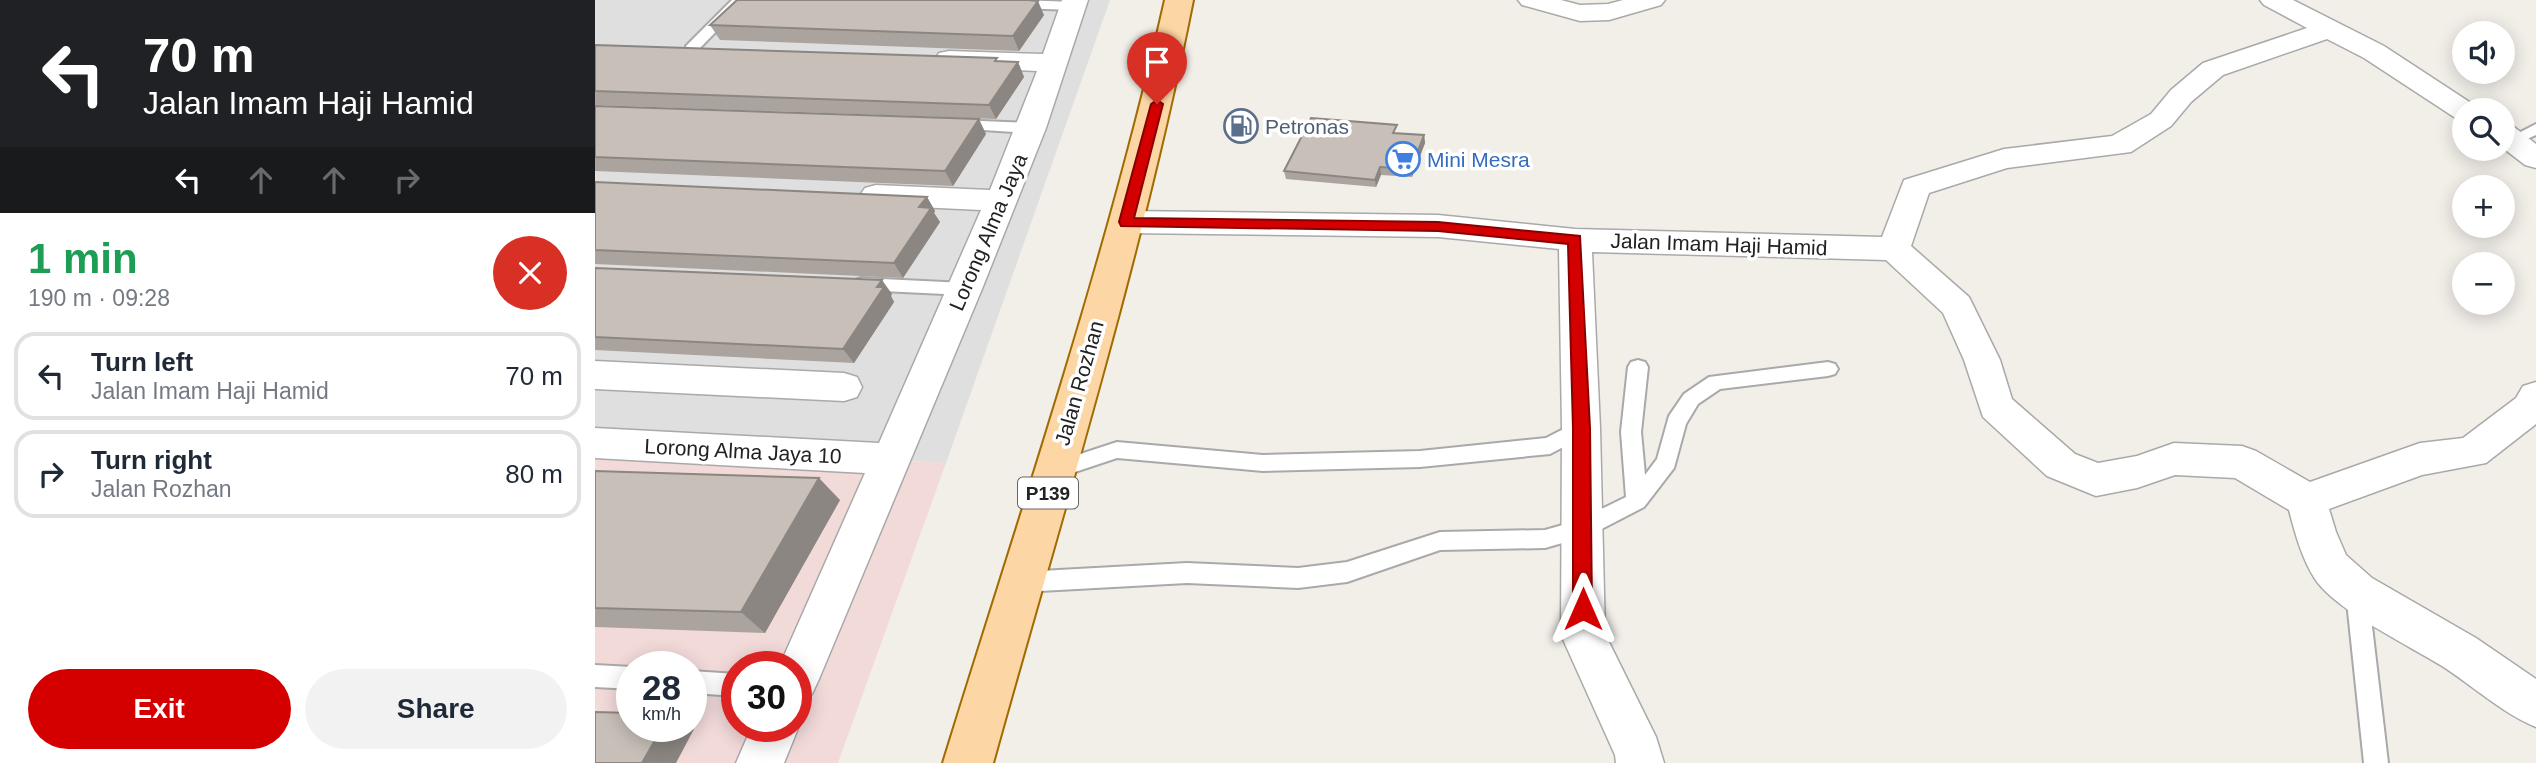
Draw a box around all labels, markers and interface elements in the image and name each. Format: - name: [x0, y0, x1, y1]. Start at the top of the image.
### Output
- map controls: [2452, 21, 2515, 315]
- button: sound: [2452, 21, 2515, 84]
- icon: left: [28, 28, 119, 119]
- text: 70 m: [143, 28, 255, 82]
- pin: [1127, 32, 1187, 104]
- icon: arrive: [1138, 43, 1176, 81]
- text: Jalan Imam Haji Hamid: [143, 85, 474, 121]
- button: search: [2452, 98, 2515, 161]
- fuel station icon: Petronas: [1222, 107, 1260, 145]
- place label: Petronas: [1265, 115, 1349, 138]
- supermarket icon: Mini Mesra: [1384, 140, 1422, 178]
- place label: Mini Mesra: [1427, 148, 1530, 171]
- street label: Lorong Alma Jaya: [945, 150, 1032, 314]
- icon: left: [169, 161, 207, 199]
- icon: ahead: [242, 161, 280, 199]
- icon: ahead: [315, 161, 353, 199]
- icon: right: [388, 161, 426, 199]
- button: +: [2452, 175, 2515, 238]
- street label: Jalan Imam Haji Hamid: [1610, 229, 1828, 259]
- text: 1 min: [28, 235, 138, 282]
- button: close: [493, 236, 567, 310]
- button: −: [2452, 252, 2515, 315]
- text: 190 m · 09:28: [28, 285, 170, 311]
- street label: Jalan Rozhan: [1050, 318, 1108, 448]
- text: Turn left: [91, 347, 193, 377]
- icon: left: [32, 357, 70, 395]
- text: 70 m: [505, 361, 563, 391]
- text: Jalan Imam Haji Hamid: [91, 378, 329, 404]
- street label: Lorong Alma Jaya 10: [644, 434, 842, 468]
- text: Turn right: [91, 445, 212, 475]
- icon: right: [32, 455, 70, 493]
- text: 80 m: [505, 459, 563, 489]
- text: Jalan Rozhan: [91, 476, 232, 502]
- road number: P139: [1018, 478, 1078, 508]
- position arrow: [1546, 572, 1620, 646]
- speed limit sign: 30: [721, 651, 812, 742]
- text: 28: [642, 668, 681, 707]
- button: Exit: [28, 669, 291, 749]
- button: Share: [305, 669, 567, 749]
- text: km/h: [642, 704, 681, 724]

